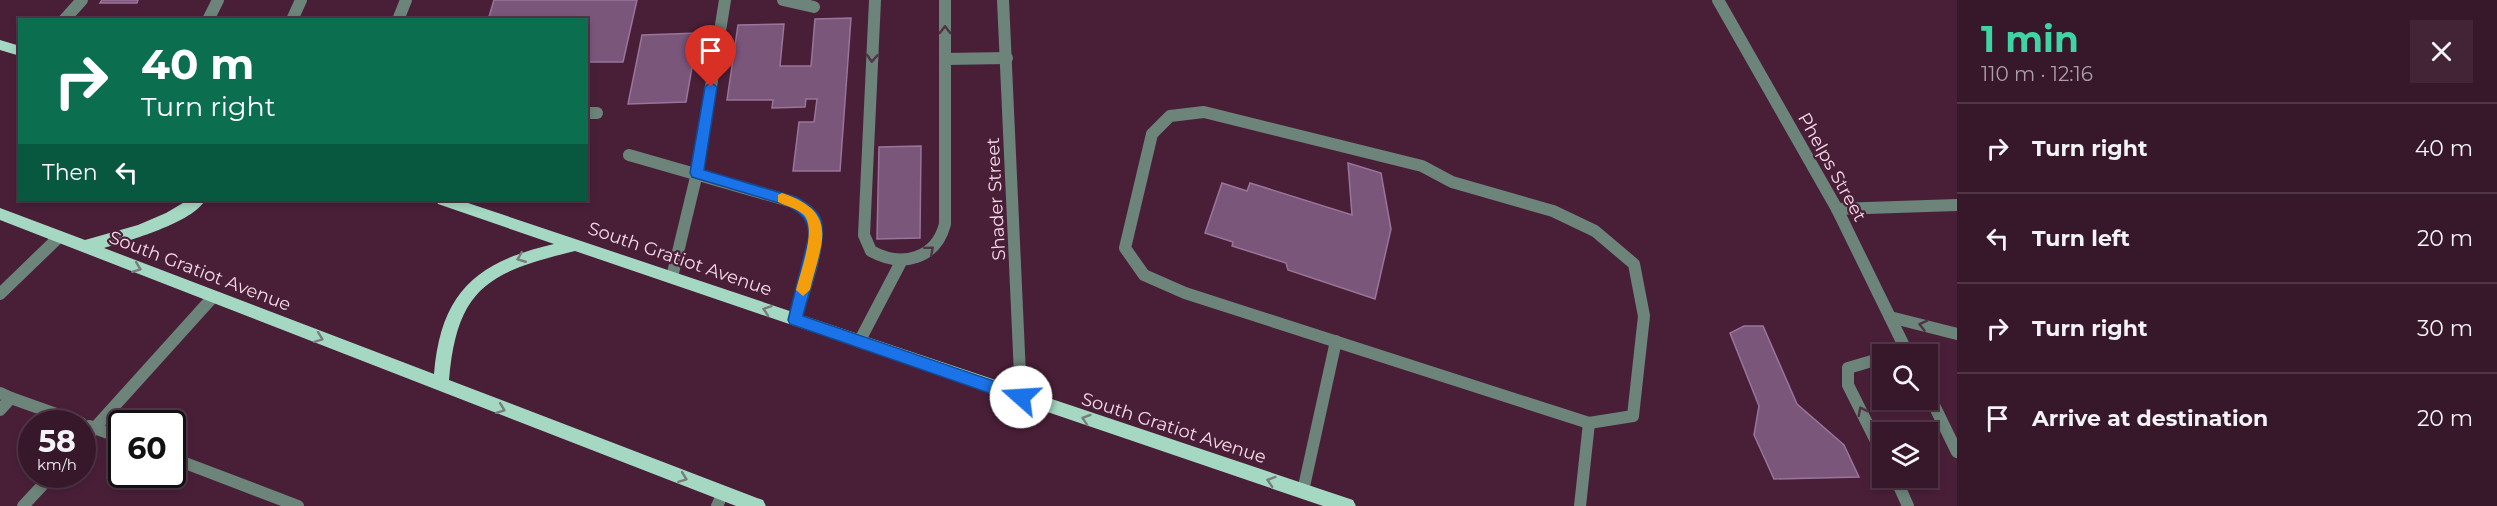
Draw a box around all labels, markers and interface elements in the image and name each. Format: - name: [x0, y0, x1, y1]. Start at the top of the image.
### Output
- text: 1 min: [1981, 17, 2079, 61]
- button: close: [2410, 20, 2473, 83]
- pin: [685, 25, 736, 87]
- one-way arrow: [939, 25, 951, 34]
- icon: arrive: [694, 34, 727, 67]
- text: 40 m: [141, 38, 254, 90]
- icon: right: [42, 42, 120, 120]
- one-way arrow: [866, 54, 879, 63]
- text: 110 m · 12:16: [1981, 62, 2093, 86]
- text: Turn right: [141, 90, 276, 123]
- street label: Phelps Street: [1793, 109, 1871, 225]
- icon: right: [1981, 132, 2014, 165]
- text: Turn right: [2032, 135, 2147, 162]
- text: 40 m: [2415, 135, 2473, 162]
- street label: Shader Street: [982, 137, 1010, 261]
- icon: left: [110, 156, 143, 189]
- text: Then: [42, 159, 98, 186]
- street label: South Gratiot Avenue: [585, 217, 775, 301]
- icon: left: [1981, 222, 2014, 255]
- text: Turn left: [2032, 225, 2130, 252]
- text: 20 m: [2417, 225, 2473, 252]
- street label: South Gratiot Avenue: [106, 226, 294, 316]
- one-way arrow: [923, 247, 934, 258]
- one-way arrow: [517, 251, 528, 263]
- one-way arrow: [131, 261, 142, 273]
- one-way arrow: [762, 304, 773, 317]
- icon: right: [1981, 312, 2014, 345]
- text: Turn right: [2032, 315, 2147, 342]
- text: 30 m: [2417, 315, 2473, 342]
- one-way arrow: [1919, 320, 1929, 333]
- one-way arrow: [313, 330, 324, 343]
- map controls: [1872, 344, 1938, 488]
- button: search: [1872, 344, 1938, 410]
- position arrow: [989, 365, 1053, 429]
- street label: South Gratiot Avenue: [1079, 388, 1269, 468]
- one-way arrow: [495, 401, 505, 414]
- icon: arrive: [1981, 402, 2014, 435]
- text: Arrive at destination: [2032, 405, 2268, 432]
- text: 20 m: [2417, 405, 2473, 432]
- one-way arrow: [1857, 407, 1869, 418]
- speed limit sign: 60: [108, 410, 186, 488]
- one-way arrow: [1081, 414, 1092, 426]
- button: layers: [1872, 422, 1938, 488]
- text: 58: [38, 423, 76, 460]
- text: km/h: [37, 455, 77, 474]
- one-way arrow: [677, 471, 688, 483]
- one-way arrow: [1266, 476, 1277, 488]

